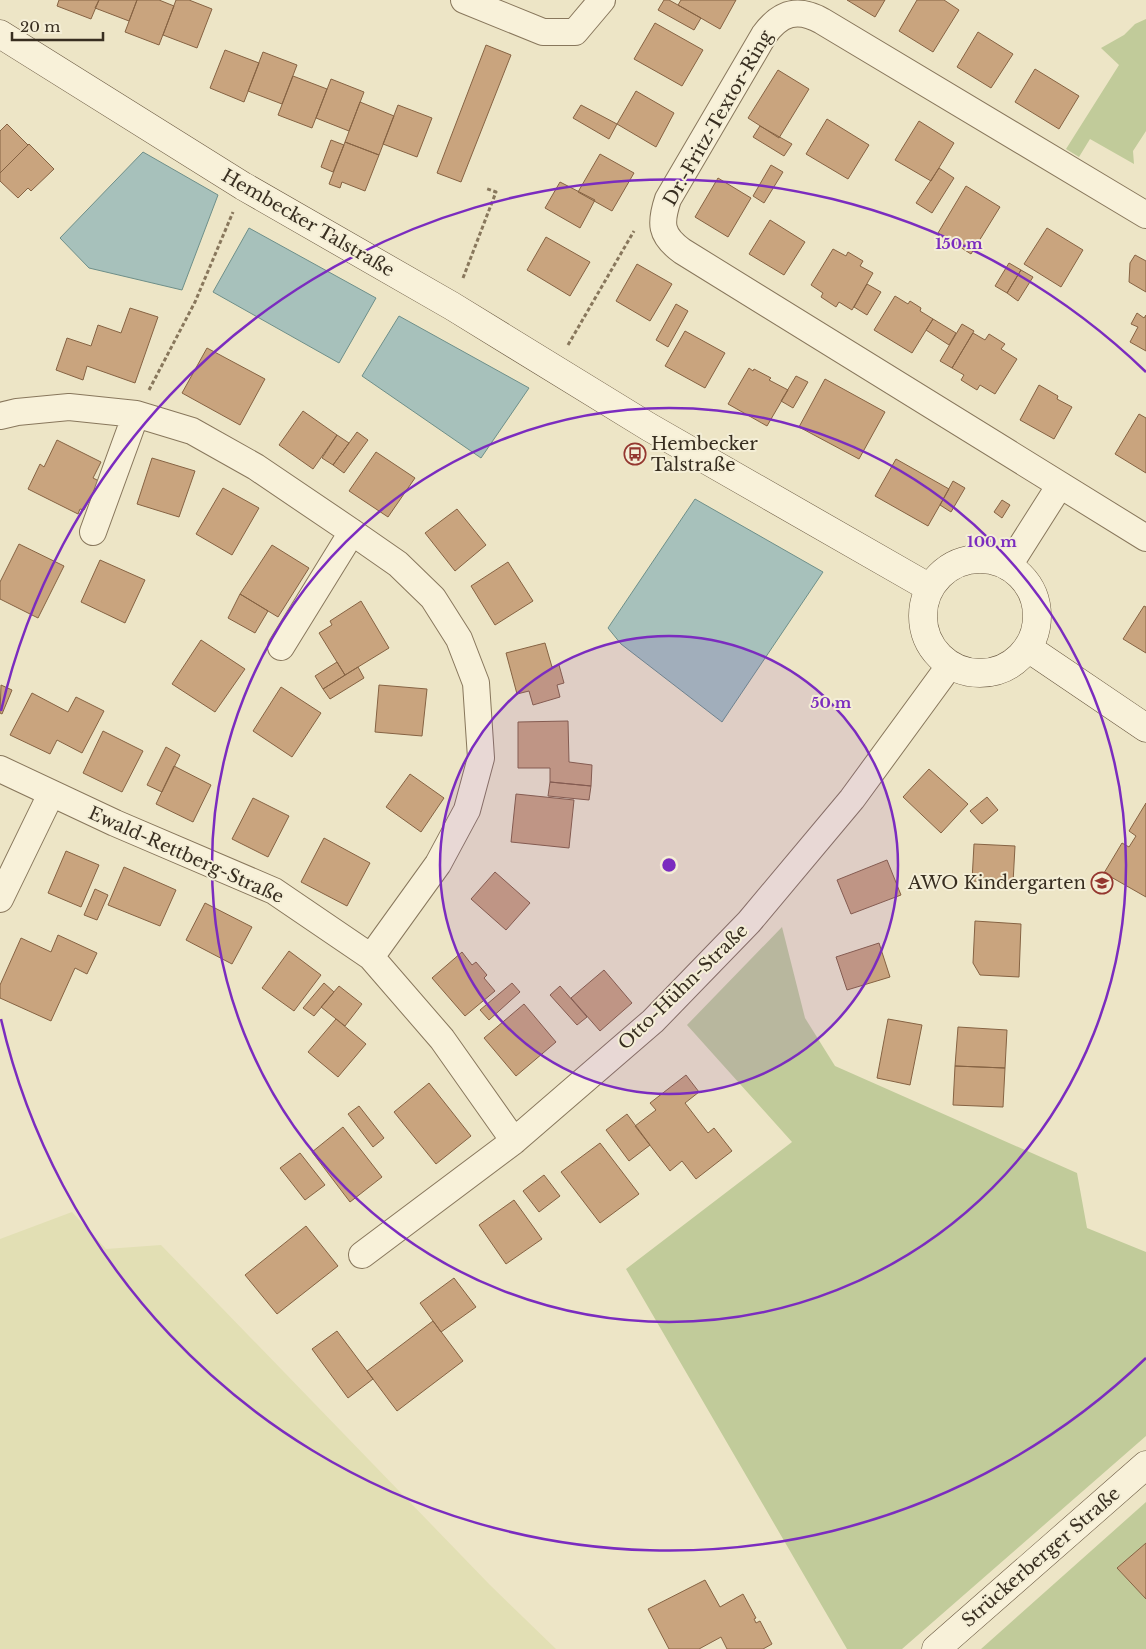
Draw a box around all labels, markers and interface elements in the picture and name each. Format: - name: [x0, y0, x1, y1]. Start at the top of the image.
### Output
- scale bar: [12, 10, 104, 42]
- text: 20 m: [20, 17, 60, 36]
- street label: Dr.-Fritz-Textor-Ring: [659, 26, 777, 210]
- street label: Hembecker Talstraße: [218, 165, 398, 281]
- text: 150 m: [935, 234, 983, 253]
- place label: Hembecker Talstraße: [651, 433, 758, 476]
- bus stop icon: Hembecker Talstraße: [623, 442, 647, 466]
- text: 100 m: [967, 532, 1017, 551]
- text: 50 m: [811, 693, 852, 712]
- street label: Ewald-Rettberg-Straße: [85, 802, 287, 908]
- centre of rings: [660, 856, 678, 874]
- school or university icon: AWO Kindergarten: [1090, 871, 1114, 895]
- place label: AWO Kindergarten: [907, 872, 1086, 894]
- street label: Otto-Hühn-Straße: [614, 920, 752, 1054]
- street label: Strückerberger Straße: [957, 1482, 1125, 1632]

